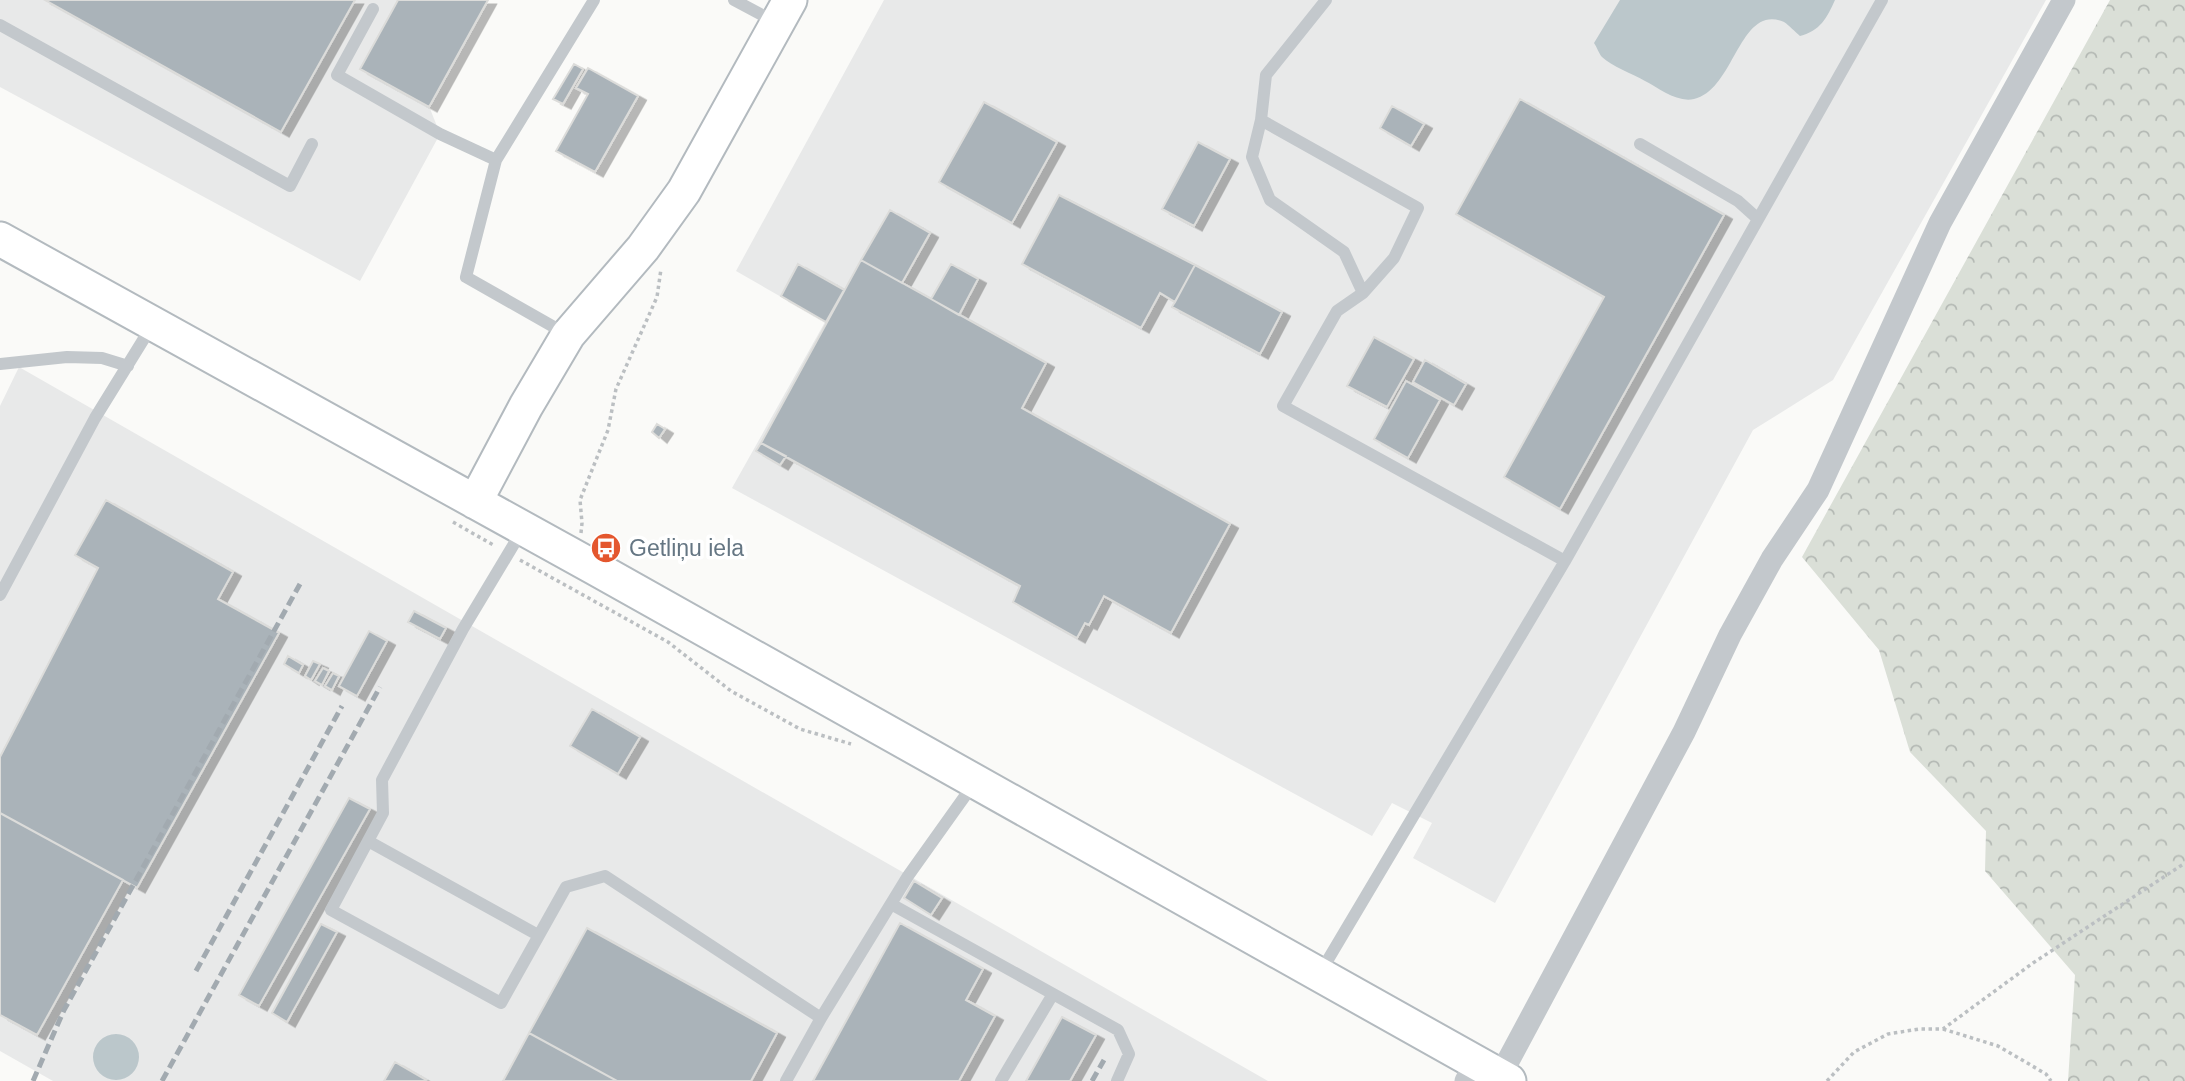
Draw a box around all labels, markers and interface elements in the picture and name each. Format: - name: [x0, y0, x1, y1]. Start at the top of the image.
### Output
- bus stop icon: Getliņu iela: [589, 531, 623, 565]
- place label: Getliņu iela: [629, 535, 744, 561]

